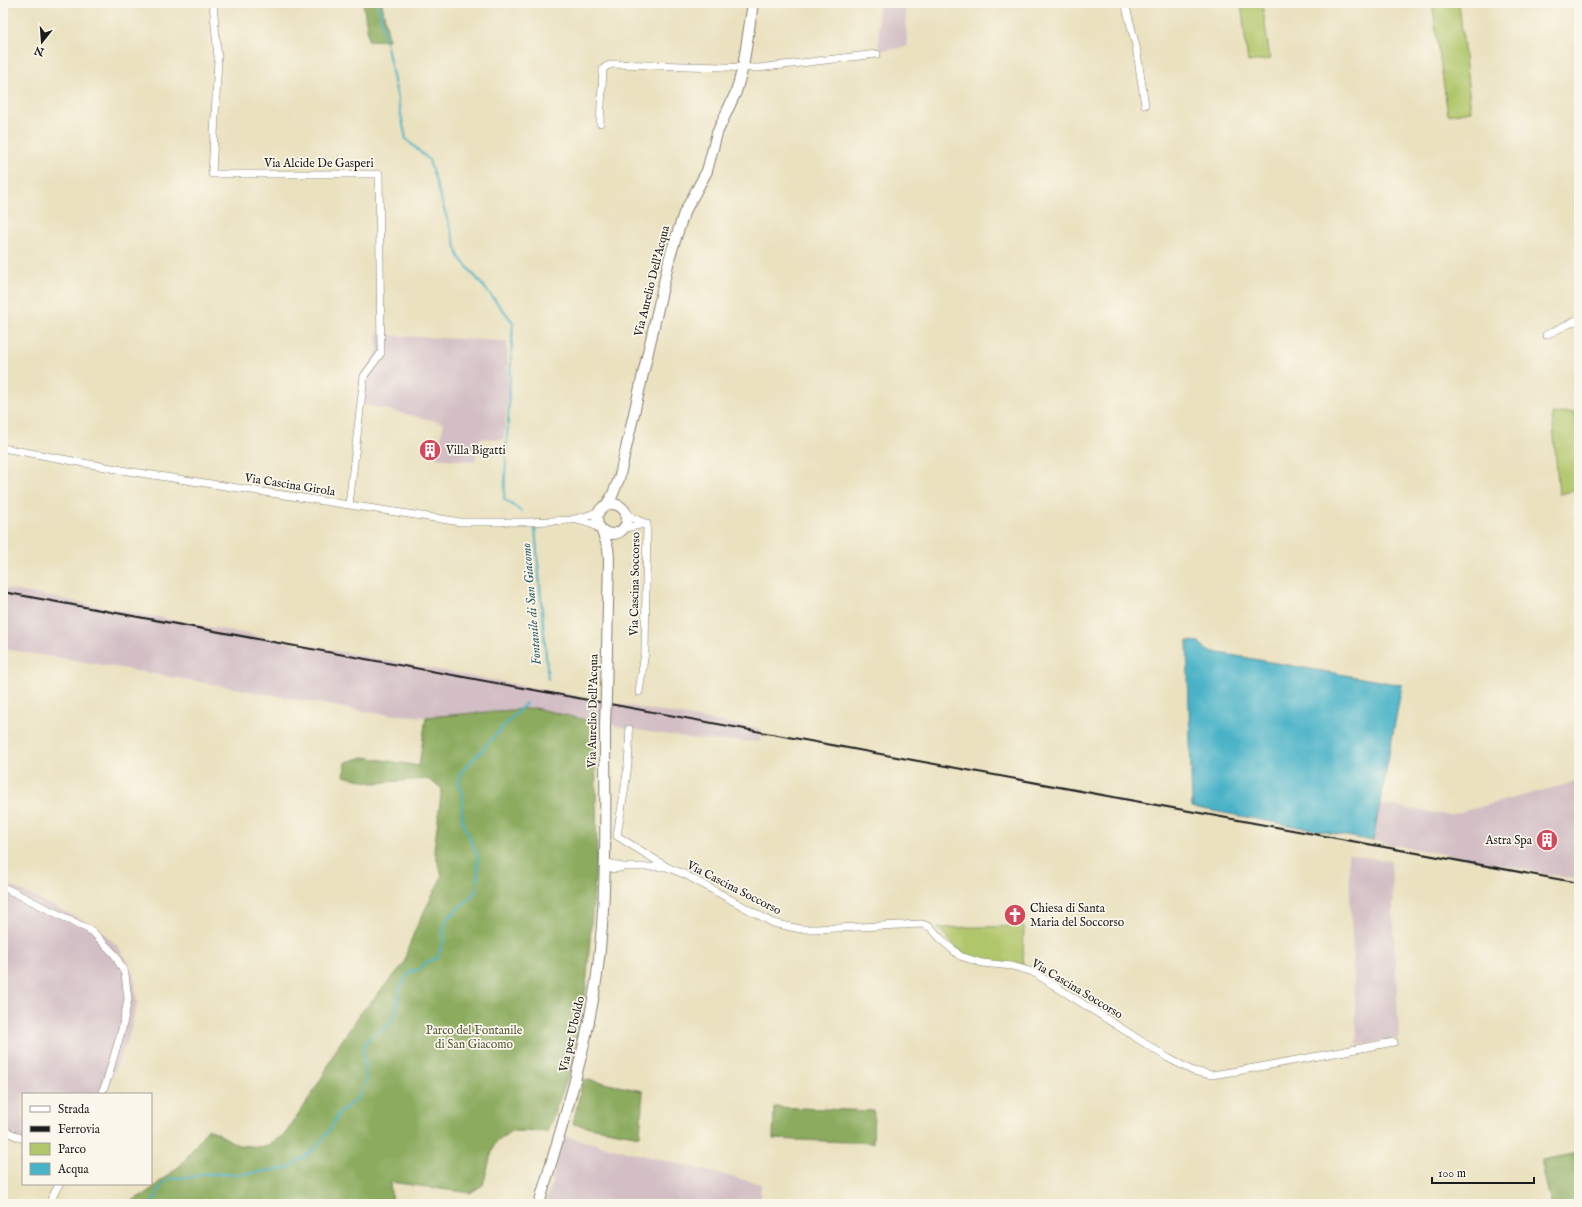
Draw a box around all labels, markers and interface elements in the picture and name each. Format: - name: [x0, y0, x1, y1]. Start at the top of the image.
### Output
- north arrow: [22, 22, 62, 62]
- text: N: [32, 42, 47, 59]
- street label: Via Alcide De Gasperi: [263, 156, 374, 172]
- street label: Via Aurelio Dell'Acqua: [631, 223, 674, 339]
- building icon: Villa Bigatti: [417, 437, 443, 463]
- place label: Villa Bigatti: [445, 443, 506, 458]
- street label: Via Cascina Girola: [243, 470, 337, 500]
- street label: Via Cascina Soccorso: [627, 531, 643, 637]
- water label: Fontanile di San Giacomo: [518, 542, 546, 666]
- street label: Via Aurelio Dell'Acqua: [584, 653, 603, 769]
- building icon: Astra Spa: [1534, 827, 1560, 853]
- place label: Astra Spa: [1485, 833, 1533, 849]
- street label: Via Cascina Soccorso: [683, 857, 784, 918]
- place label: Chiesa di Santa Maria del Soccorso: [1030, 901, 1125, 930]
- church icon: Chiesa di Santa Maria del Soccorso: [1002, 902, 1028, 928]
- street label: Via Cascina Soccorso: [1028, 955, 1126, 1022]
- street label: Via per Uboldo: [556, 994, 589, 1075]
- park label: Parco del Fontanile di San Giacomo: [426, 1023, 523, 1052]
- legend: [22, 1093, 152, 1185]
- text: Strada: [58, 1102, 90, 1117]
- text: Ferrovia: [58, 1122, 101, 1137]
- text: Parco: [58, 1142, 87, 1157]
- scale bar: [1432, 1159, 1534, 1185]
- text: Acqua: [57, 1162, 89, 1178]
- text: 100 m: [1438, 1166, 1466, 1181]

